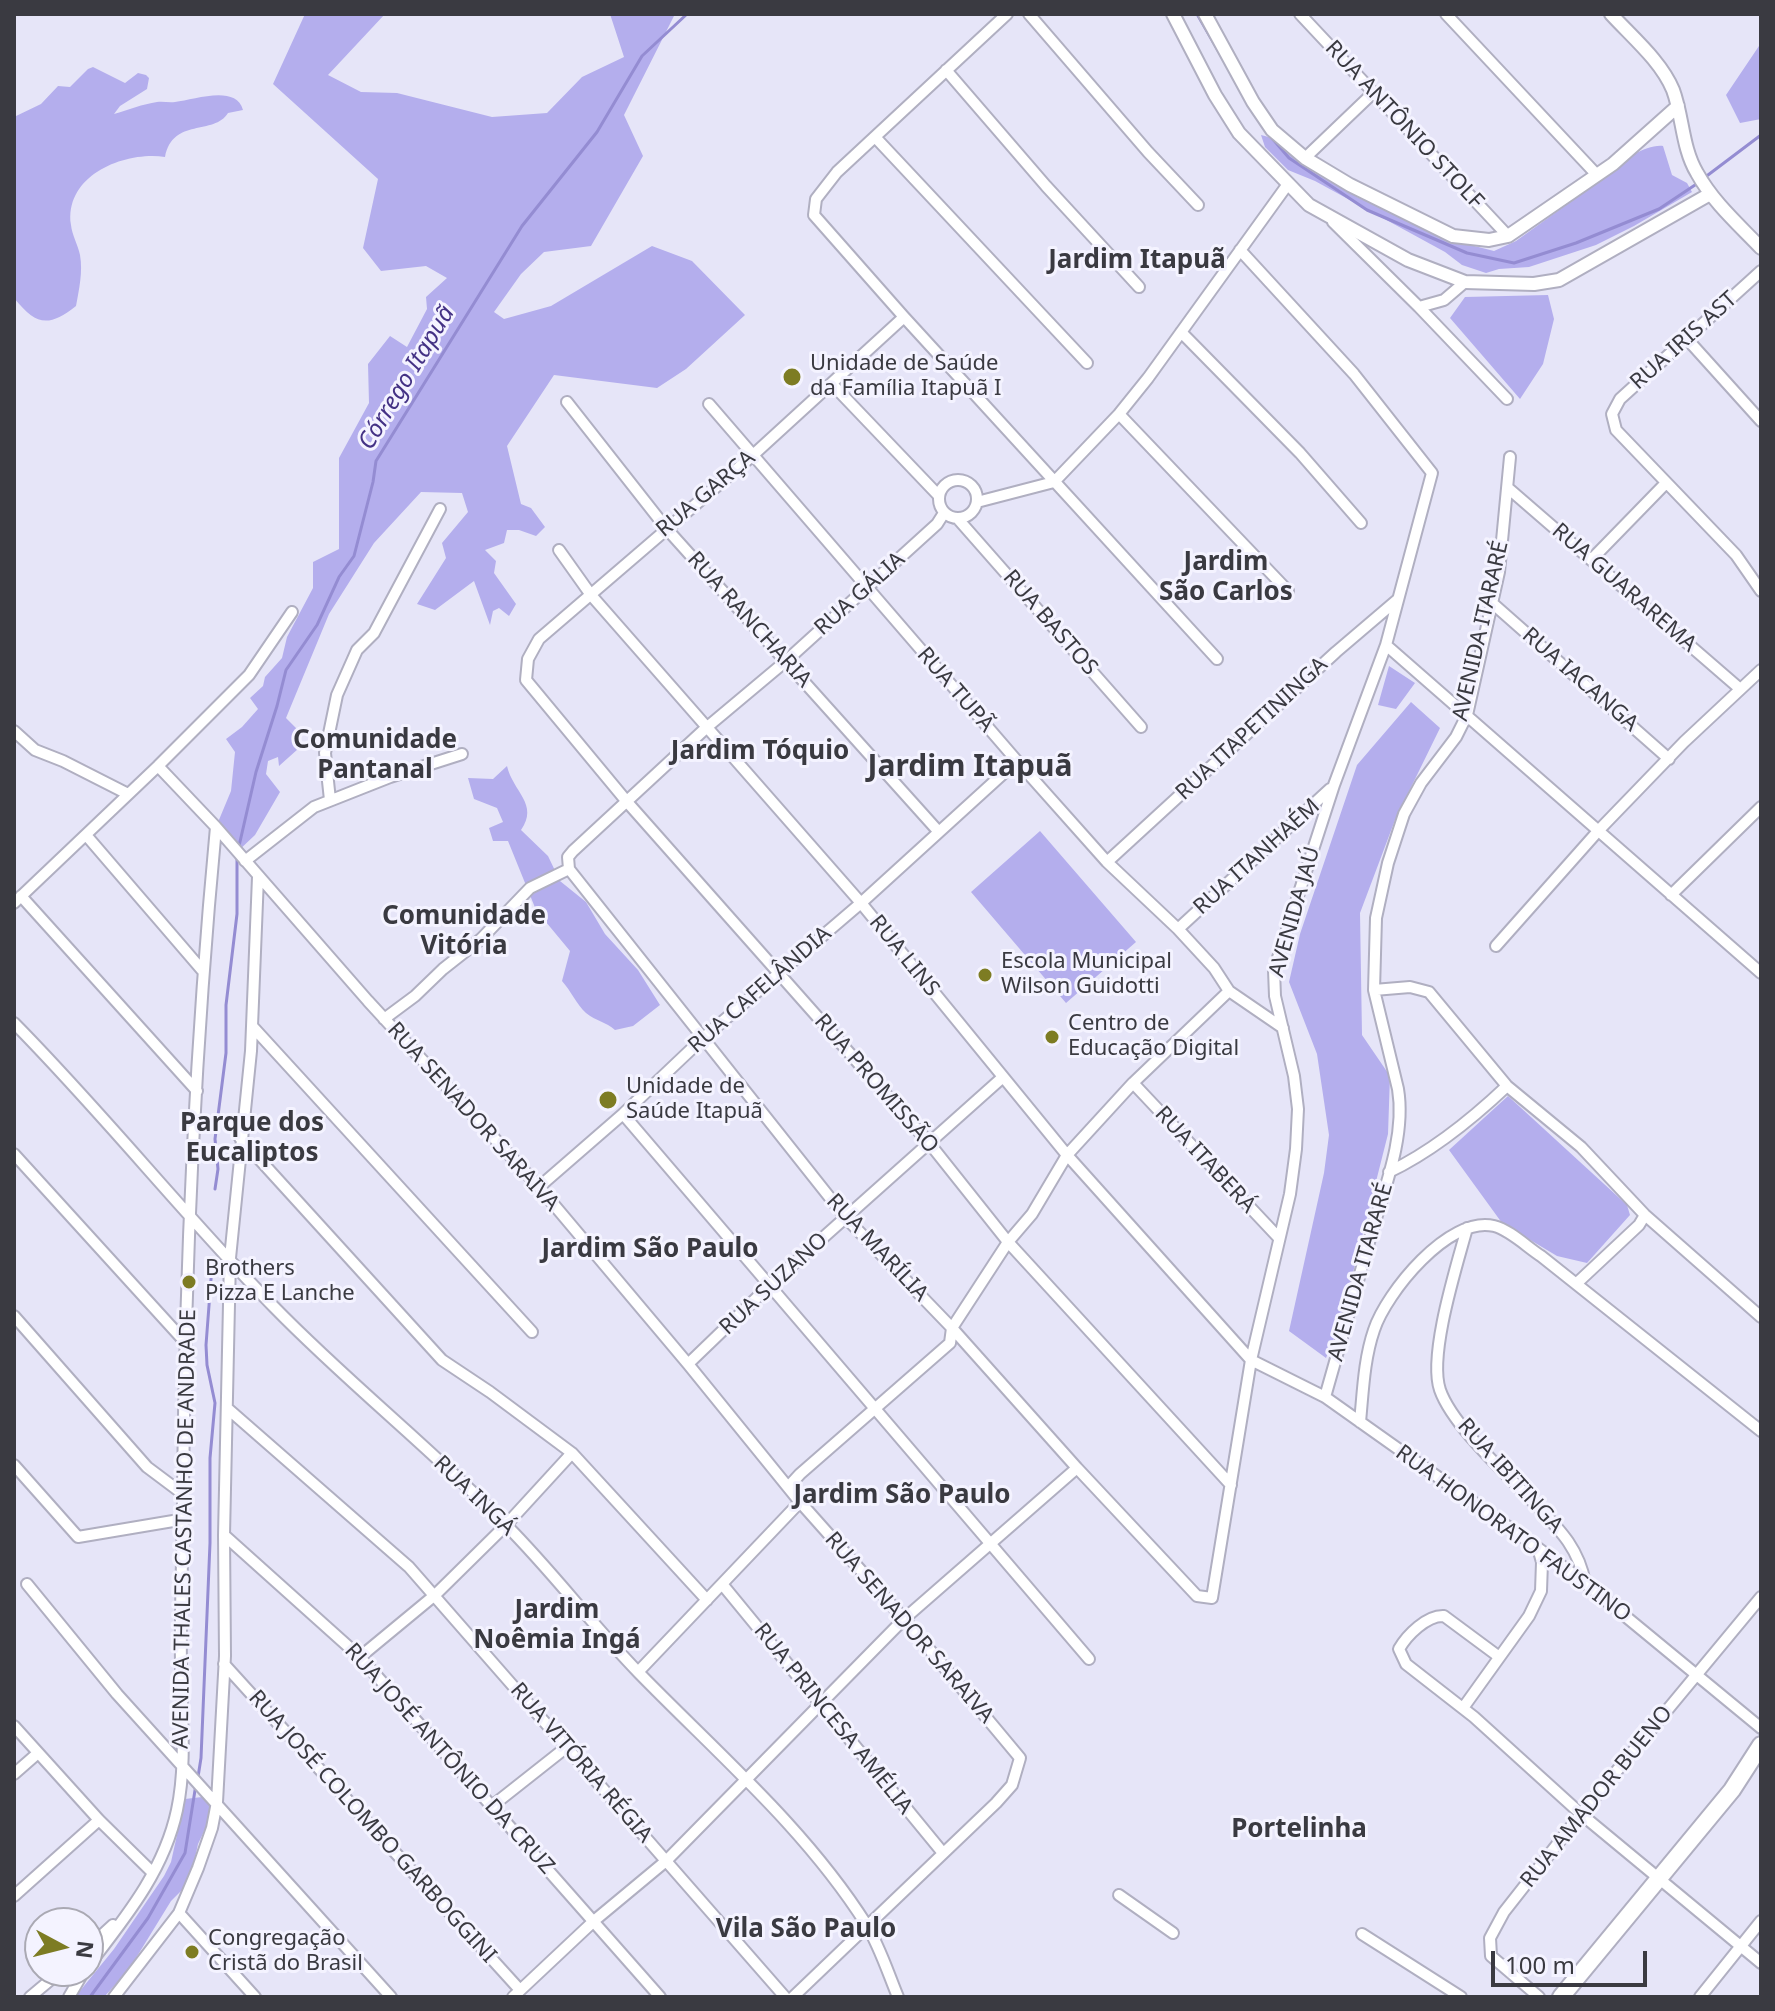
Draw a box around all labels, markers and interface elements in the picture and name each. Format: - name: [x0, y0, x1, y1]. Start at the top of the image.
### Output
- street label: RUA ANTÔNIO STOLF: [1319, 35, 1489, 215]
- district label: Jardim Itapuã: [1048, 245, 1226, 277]
- street label: RUA IRIS AST: [1625, 286, 1743, 396]
- water label: Córrego Itapuã: [353, 301, 461, 455]
- place label: Unidade de Saúde da Família Itapuã I: [810, 351, 1001, 402]
- marker: Unidade de Saúde da Família Itapuã I: [781, 366, 803, 388]
- street label: RUA GARÇA: [651, 445, 761, 543]
- street label: RUA GUARAREMA: [1546, 518, 1702, 658]
- street label: AVENIDA ITARARÉ: [1447, 538, 1515, 724]
- street label: RUA RANCHARIA: [681, 547, 817, 693]
- street label: RUA GÁLIA: [809, 547, 911, 641]
- district label: Jardim São Carlos: [1159, 547, 1293, 608]
- street label: RUA BASTOS: [997, 565, 1103, 681]
- street label: RUA IACANGA: [1517, 622, 1643, 738]
- street label: RUA TUPÃ: [911, 642, 999, 738]
- street label: RUA ITAPETININGA: [1171, 652, 1333, 806]
- district label: Comunidade Pantanal: [293, 725, 457, 786]
- district label: Jardim Tóquio: [671, 736, 849, 768]
- district label: Jardim Itapuã: [868, 749, 1072, 785]
- street label: RUA ITANHAÉM: [1188, 793, 1326, 921]
- street label: AVENIDA JAÚ: [1264, 844, 1326, 980]
- district label: Comunidade Vitória: [382, 901, 546, 962]
- street label: RUA LINS: [863, 910, 945, 1002]
- street label: RUA CAFELÂNDIA: [683, 921, 837, 1059]
- place label: Escola Municipal Wilson Guidotti: [1001, 949, 1172, 1000]
- marker: Escola Municipal Wilson Guidotti: [976, 966, 994, 984]
- street label: RUA PROMISSÃO: [808, 1009, 944, 1159]
- place label: Centro de Educação Digital: [1068, 1011, 1239, 1062]
- street label: RUA SENADOR SARAIVA: [381, 1017, 565, 1217]
- marker: Centro de Educação Digital: [1043, 1028, 1061, 1046]
- place label: Unidade de Saúde Itapuã: [626, 1074, 763, 1126]
- marker: Unidade de Saúde Itapuã: [597, 1089, 619, 1111]
- street label: RUA ITABERÁ: [1149, 1101, 1261, 1219]
- district label: Parque dos Eucaliptos: [180, 1108, 324, 1170]
- street label: AVENIDA ITARARÉ: [1323, 1180, 1399, 1364]
- street label: RUA MARÍLIA: [820, 1189, 934, 1307]
- street label: RUA SUZANO: [715, 1227, 833, 1341]
- district label: Jardim São Paulo: [541, 1234, 759, 1266]
- place label: Brothers Pizza E Lanche: [205, 1256, 355, 1308]
- marker: Brothers Pizza E Lanche: [180, 1273, 198, 1291]
- street label: AVENIDA THALES CASTANHO DE ANDRADE: [168, 1309, 202, 1749]
- street label: RUA IBITINGA: [1452, 1413, 1568, 1539]
- street label: RUA HONORATO FAUSTINO: [1390, 1440, 1636, 1628]
- street label: RUA INGÁ: [428, 1451, 520, 1541]
- district label: Jardim São Paulo: [793, 1480, 1011, 1512]
- street label: RUA SENADOR SARAIVA: [819, 1527, 999, 1729]
- district label: Jardim Noêmia Ingá: [473, 1595, 641, 1656]
- street label: RUA PRINCESA AMÉLIA: [748, 1618, 918, 1820]
- street label: RUA JOSÉ ANTÔNIO DA CRUZ: [338, 1638, 560, 1880]
- street label: RUA VITÓRIA RÉGIA: [504, 1678, 658, 1848]
- street label: RUA JOSÉ COLOMBO GARBOGGINI: [243, 1685, 501, 1969]
- street label: RUA AMADOR BUENO: [1515, 1701, 1679, 1893]
- district label: Portelinha: [1231, 1814, 1367, 1846]
- north arrow: [24, 1907, 104, 1987]
- district label: Vila São Paulo: [716, 1914, 896, 1946]
- place label: Congregação Cristã do Brasil: [208, 1926, 363, 1978]
- scale bar: [1495, 1935, 1651, 1985]
- text: N: [70, 1939, 102, 1960]
- marker: Congregação Cristã do Brasil: [183, 1943, 201, 1961]
- text: 100 m: [1505, 1948, 1575, 1981]

